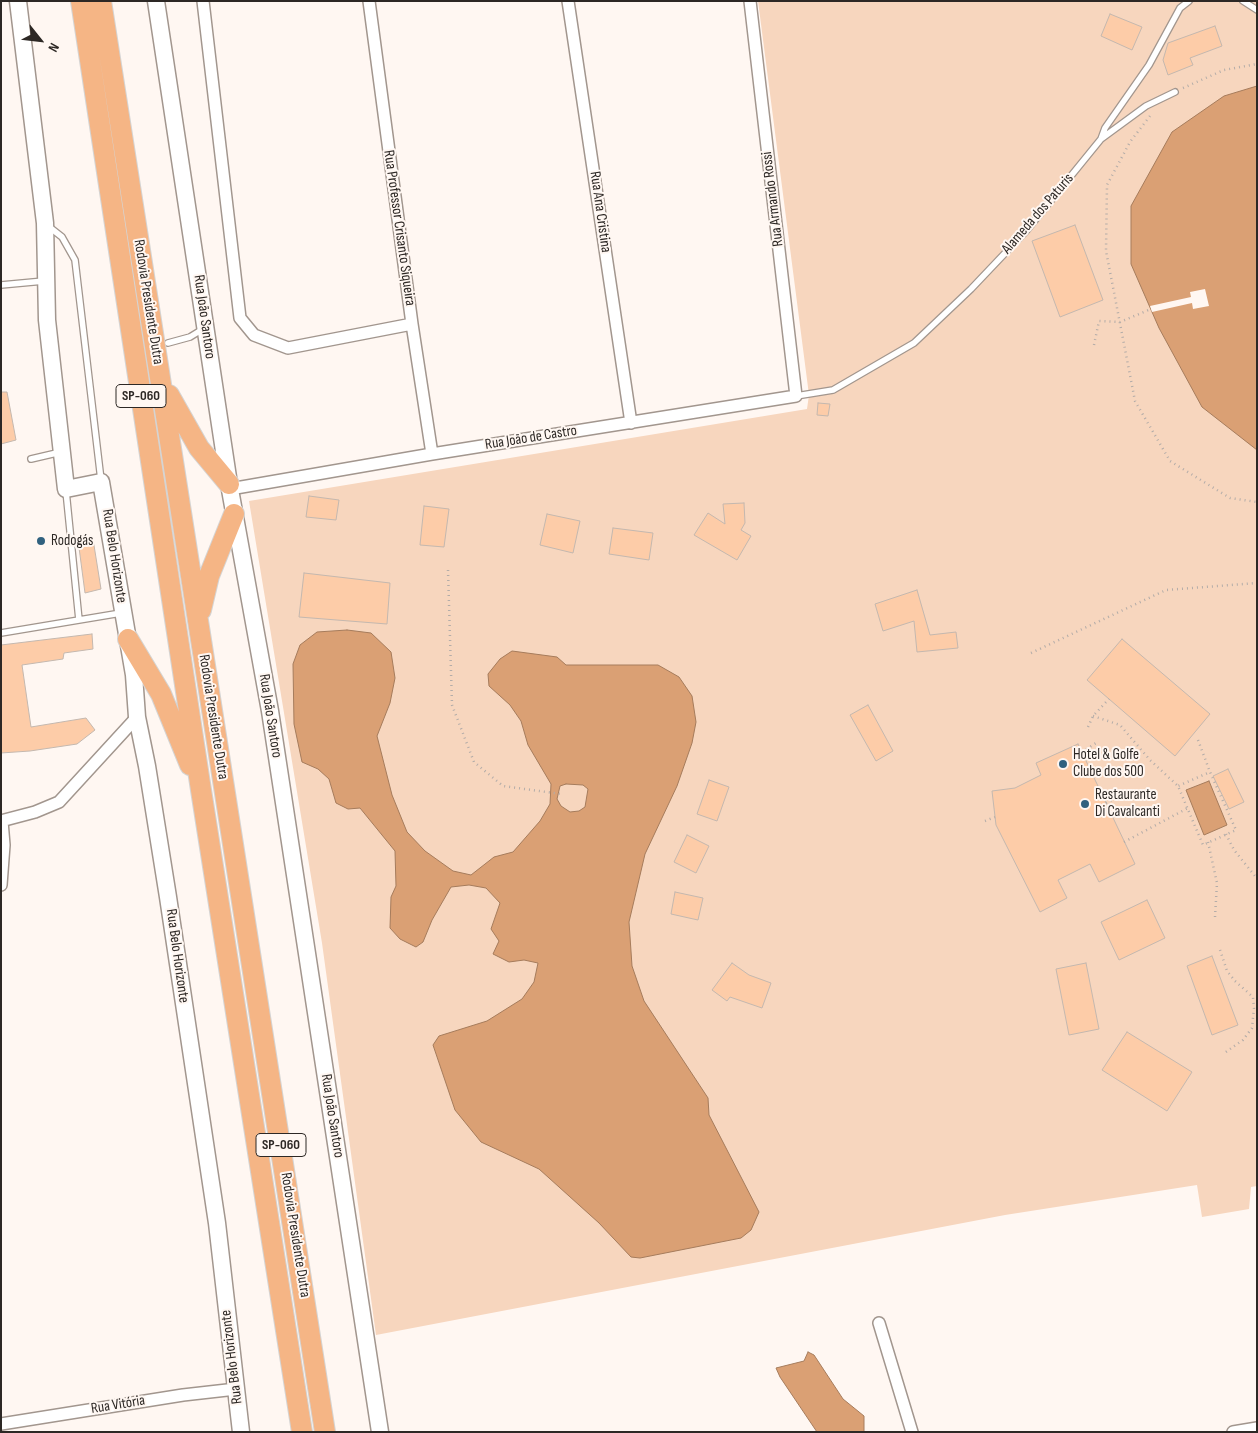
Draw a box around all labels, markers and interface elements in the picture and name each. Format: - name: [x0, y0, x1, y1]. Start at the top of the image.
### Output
- north arrow: [15, 15, 65, 65]
- text: N: [44, 40, 63, 55]
- street label: Rua Professor Crisanto Siqueira: [379, 149, 419, 307]
- street label: Rua Armando Rossi: [758, 151, 788, 247]
- street label: Rua Ana Cristina: [585, 170, 615, 254]
- street label: Alameda dos Paturis: [998, 170, 1078, 258]
- street label: Rodovia Presidente Dutra: [129, 238, 167, 366]
- street label: Rua João Santoro: [189, 274, 219, 360]
- road number: SP-060: [116, 384, 166, 408]
- street label: Rua João de Castro: [484, 422, 578, 454]
- street label: Rua Belo Horizonte: [98, 508, 130, 604]
- place label: Rodogás: [51, 532, 93, 550]
- marker: Rodogás: [35, 535, 47, 547]
- street label: Rodovia Presidente Dutra: [194, 653, 232, 781]
- street label: Rua João Santoro: [254, 673, 286, 759]
- place label: Hotel & Golfe Clube dos 500: [1073, 746, 1144, 781]
- marker: Hotel & Golfe Clube dos 500: [1057, 758, 1069, 770]
- place label: Restaurante Di Cavalcanti: [1095, 786, 1160, 821]
- marker: Restaurante Di Cavalcanti: [1079, 798, 1091, 810]
- street label: Rua Belo Horizonte: [161, 908, 193, 1004]
- street label: Rua João Santoro: [316, 1073, 348, 1159]
- road number: SP-060: [256, 1134, 306, 1156]
- street label: Rodovia Presidente Dutra: [276, 1171, 314, 1299]
- street label: Rua Belo Horizonte: [217, 1309, 247, 1405]
- street label: Rua Vitória: [90, 1392, 146, 1418]

